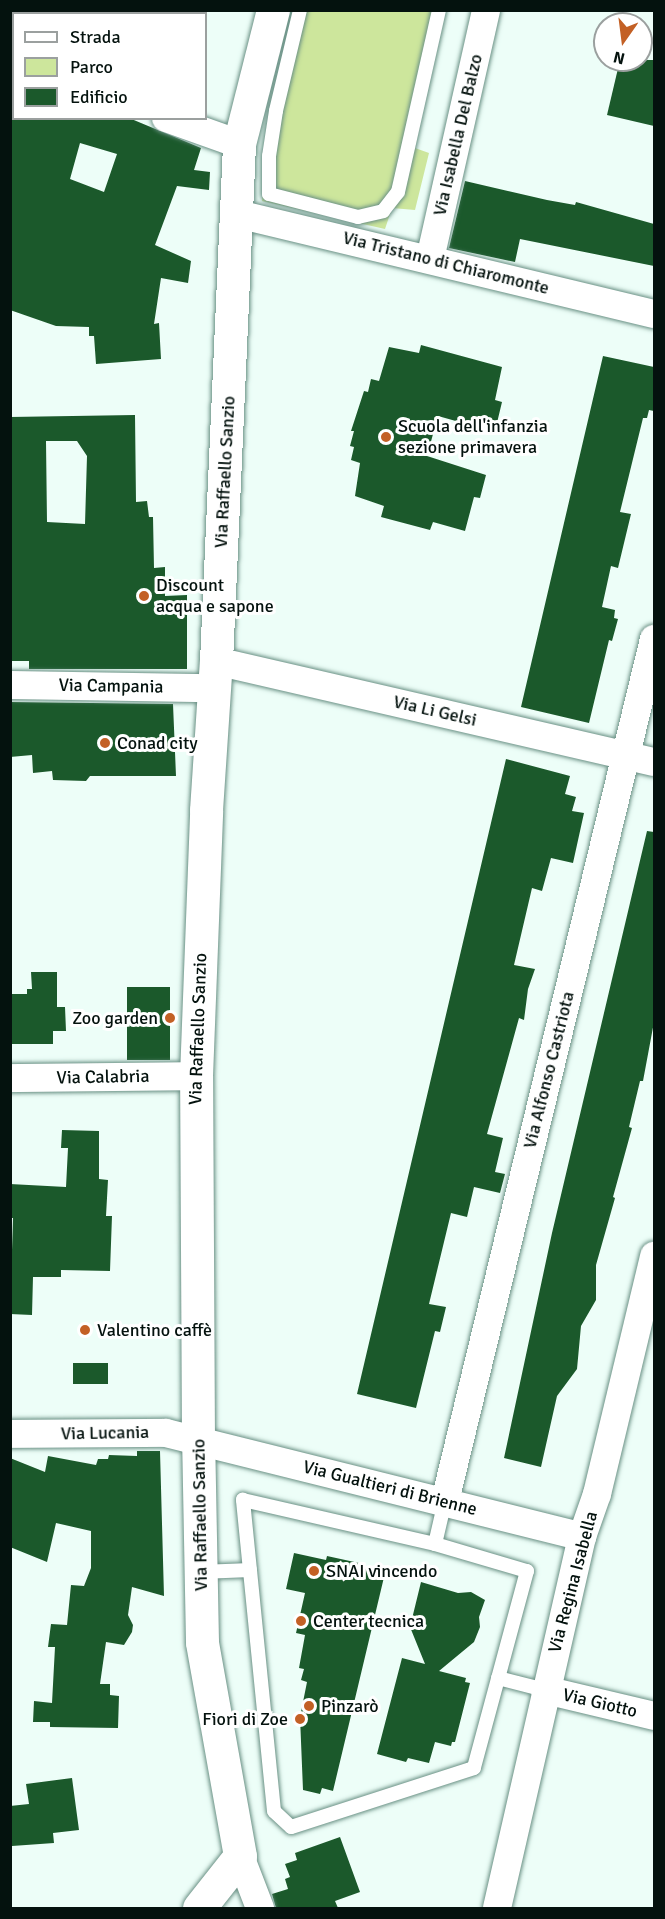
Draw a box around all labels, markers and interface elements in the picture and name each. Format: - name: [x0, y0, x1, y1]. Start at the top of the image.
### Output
- legend: [12, 12, 207, 120]
- north arrow: [593, 12, 653, 72]
- text: Strada: [70, 26, 121, 48]
- text: N: [611, 46, 627, 69]
- street label: Via Isabella Del Balzo: [429, 52, 487, 218]
- text: Parco: [70, 56, 113, 78]
- text: Edificio: [70, 86, 128, 108]
- street label: Via Tristano di Chiaromonte: [341, 227, 551, 299]
- street label: Via Raffaello Sanzio: [210, 395, 240, 549]
- place label: Scuola dell'infanzia sezione primavera: [398, 416, 548, 458]
- marker: Scuola dell'infanzia sezione primavera: [379, 430, 393, 444]
- place label: Discount acqua e sapone: [156, 575, 274, 618]
- marker: Discount acqua e sapone: [137, 589, 151, 603]
- street label: Via Campania: [58, 674, 164, 698]
- street label: Via Li Gelsi: [391, 691, 479, 731]
- place label: Conad city: [117, 732, 198, 754]
- marker: Conad city: [98, 736, 112, 750]
- street label: Via Raffaello Sanzio: [185, 952, 211, 1106]
- street label: Via Alfonso Castriota: [519, 989, 579, 1151]
- place label: Zoo garden: [72, 1007, 158, 1029]
- marker: Zoo garden: [163, 1011, 177, 1025]
- street label: Via Calabria: [56, 1065, 150, 1089]
- place label: Valentino caffè: [97, 1319, 212, 1341]
- marker: Valentino caffè: [78, 1323, 92, 1337]
- street label: Via Lucania: [61, 1421, 149, 1445]
- street label: Via Raffaello Sanzio: [188, 1439, 212, 1591]
- street label: Via Gualtieri di Brienne: [301, 1456, 479, 1520]
- street label: Via Regina Isabella: [544, 1509, 602, 1655]
- place label: SNAI vincendo: [326, 1560, 437, 1582]
- marker: SNAI vincendo: [307, 1564, 321, 1578]
- place label: Center tecnica: [313, 1610, 424, 1632]
- marker: Center tecnica: [294, 1614, 308, 1628]
- street label: Via Giotto: [561, 1684, 639, 1722]
- place label: Pinzarò: [321, 1695, 379, 1717]
- marker: Pinzarò: [302, 1699, 316, 1713]
- place label: Fiori di Zoe: [202, 1708, 288, 1730]
- marker: Fiori di Zoe: [293, 1712, 307, 1726]

